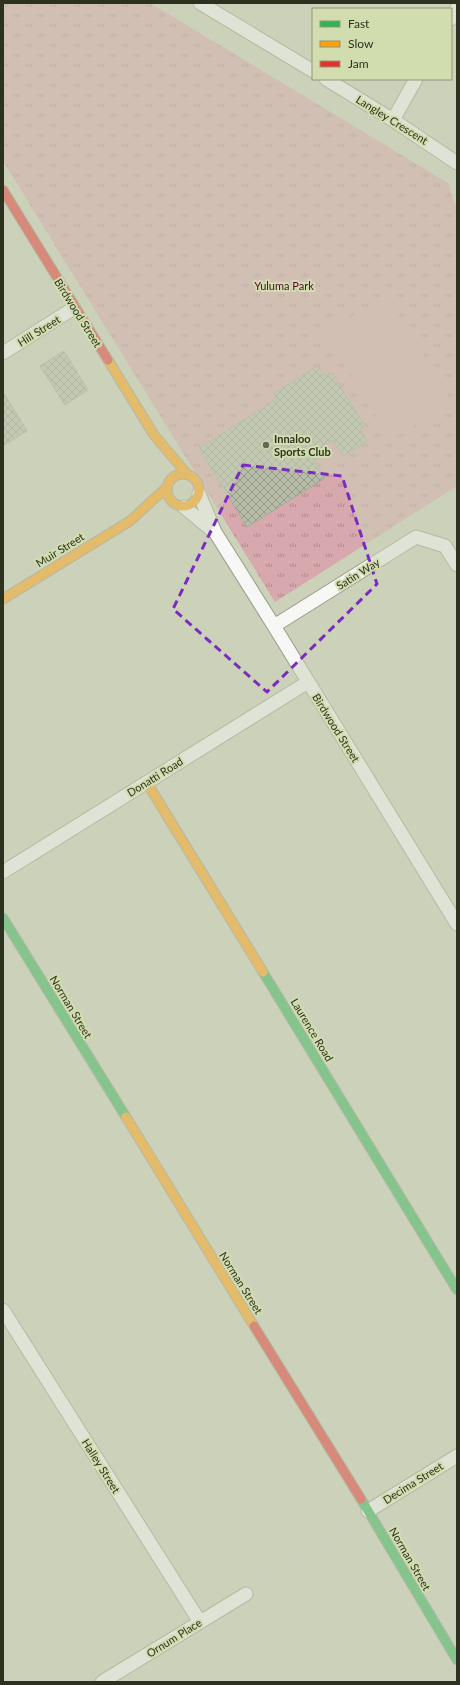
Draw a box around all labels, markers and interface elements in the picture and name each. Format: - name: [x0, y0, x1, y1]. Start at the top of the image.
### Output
- legend: [312, 8, 452, 80]
- text: Fast: [348, 16, 370, 31]
- text: Slow: [348, 36, 374, 51]
- text: Jam: [348, 56, 369, 71]
- street label: Langley Crescent: [354, 92, 431, 147]
- street label: Birdwood Street: [52, 276, 105, 350]
- park label: Yuluma Park: [254, 279, 314, 292]
- street label: Hill Street: [15, 312, 63, 349]
- place label: Innaloo Sports Club: [274, 432, 331, 458]
- marker: Innaloo Sports Club: [261, 440, 271, 450]
- street label: Muir Street: [33, 530, 86, 570]
- street label: Satin Way: [334, 555, 382, 592]
- street label: Birdwood Street: [310, 691, 363, 765]
- street label: Donatti Road: [124, 754, 185, 799]
- street label: Norman Street: [48, 973, 95, 1041]
- street label: Laurence Road: [289, 996, 336, 1064]
- street label: Norman Street: [217, 1249, 266, 1316]
- street label: Halley Street: [80, 1436, 123, 1495]
- street label: Decima Street: [380, 1459, 445, 1506]
- street label: Norman Street: [387, 1525, 434, 1593]
- street label: Ornum Place: [144, 1615, 204, 1660]

